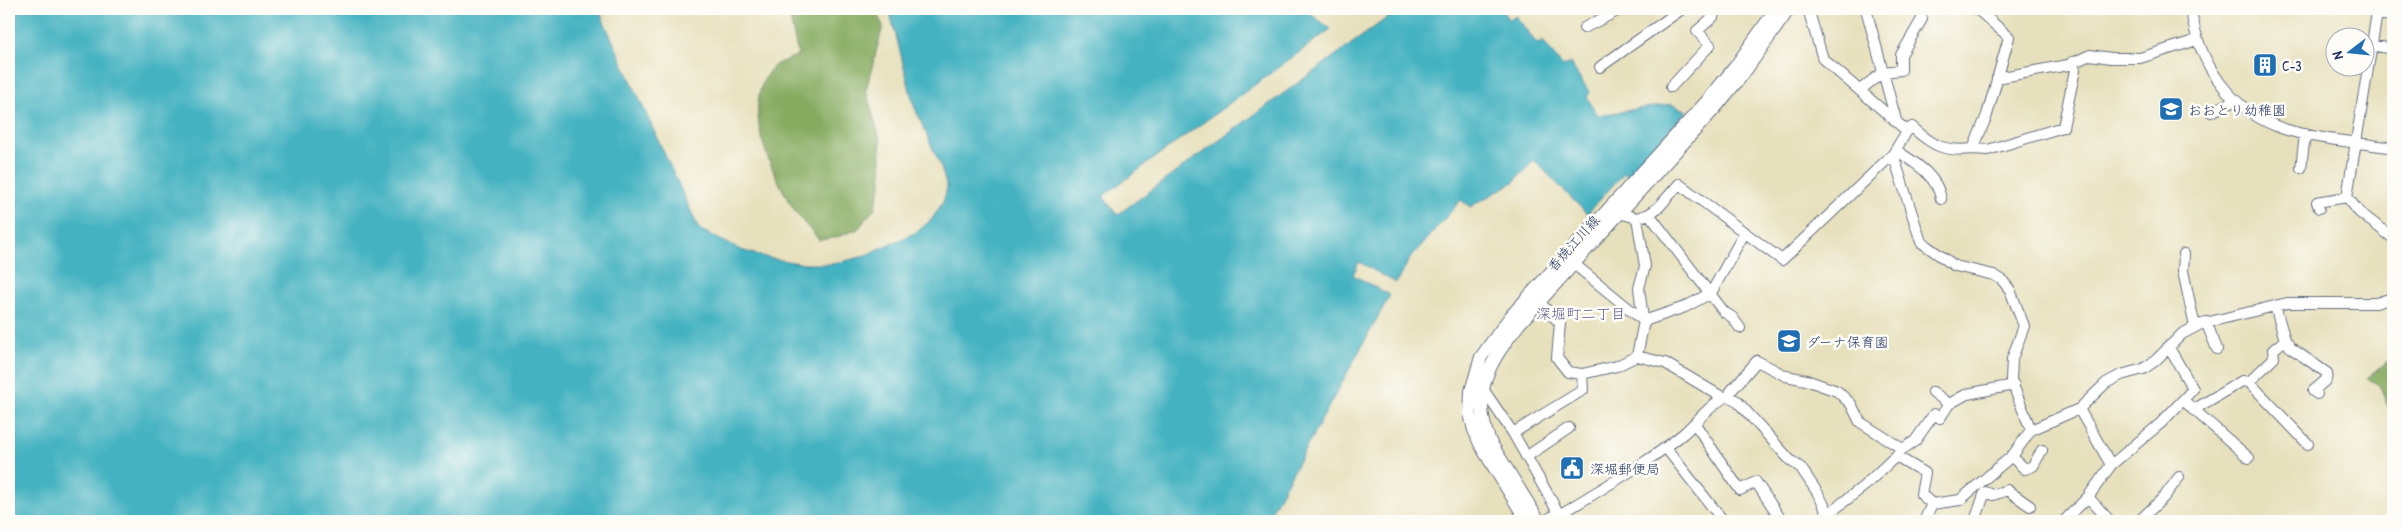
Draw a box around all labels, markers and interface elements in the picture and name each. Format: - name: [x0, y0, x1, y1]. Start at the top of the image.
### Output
- north arrow: [2324, 28, 2374, 78]
- text: N: [2327, 49, 2347, 62]
- building icon: C-3: [2252, 52, 2278, 78]
- place label: C-3: [2282, 56, 2302, 75]
- school or university icon: おおとり幼稚園: [2158, 96, 2184, 122]
- place label: おおとり幼稚園: [2188, 100, 2286, 119]
- street label: 香焼江川線: [1543, 211, 1603, 275]
- district label: 深堀町二丁目: [1536, 303, 1626, 324]
- school or university icon: ダーナ保育園: [1776, 328, 1802, 354]
- place label: ダーナ保育園: [1806, 332, 1889, 351]
- public building icon: 深堀郵便局: [1559, 455, 1585, 481]
- place label: 深堀郵便局: [1590, 459, 1660, 478]

